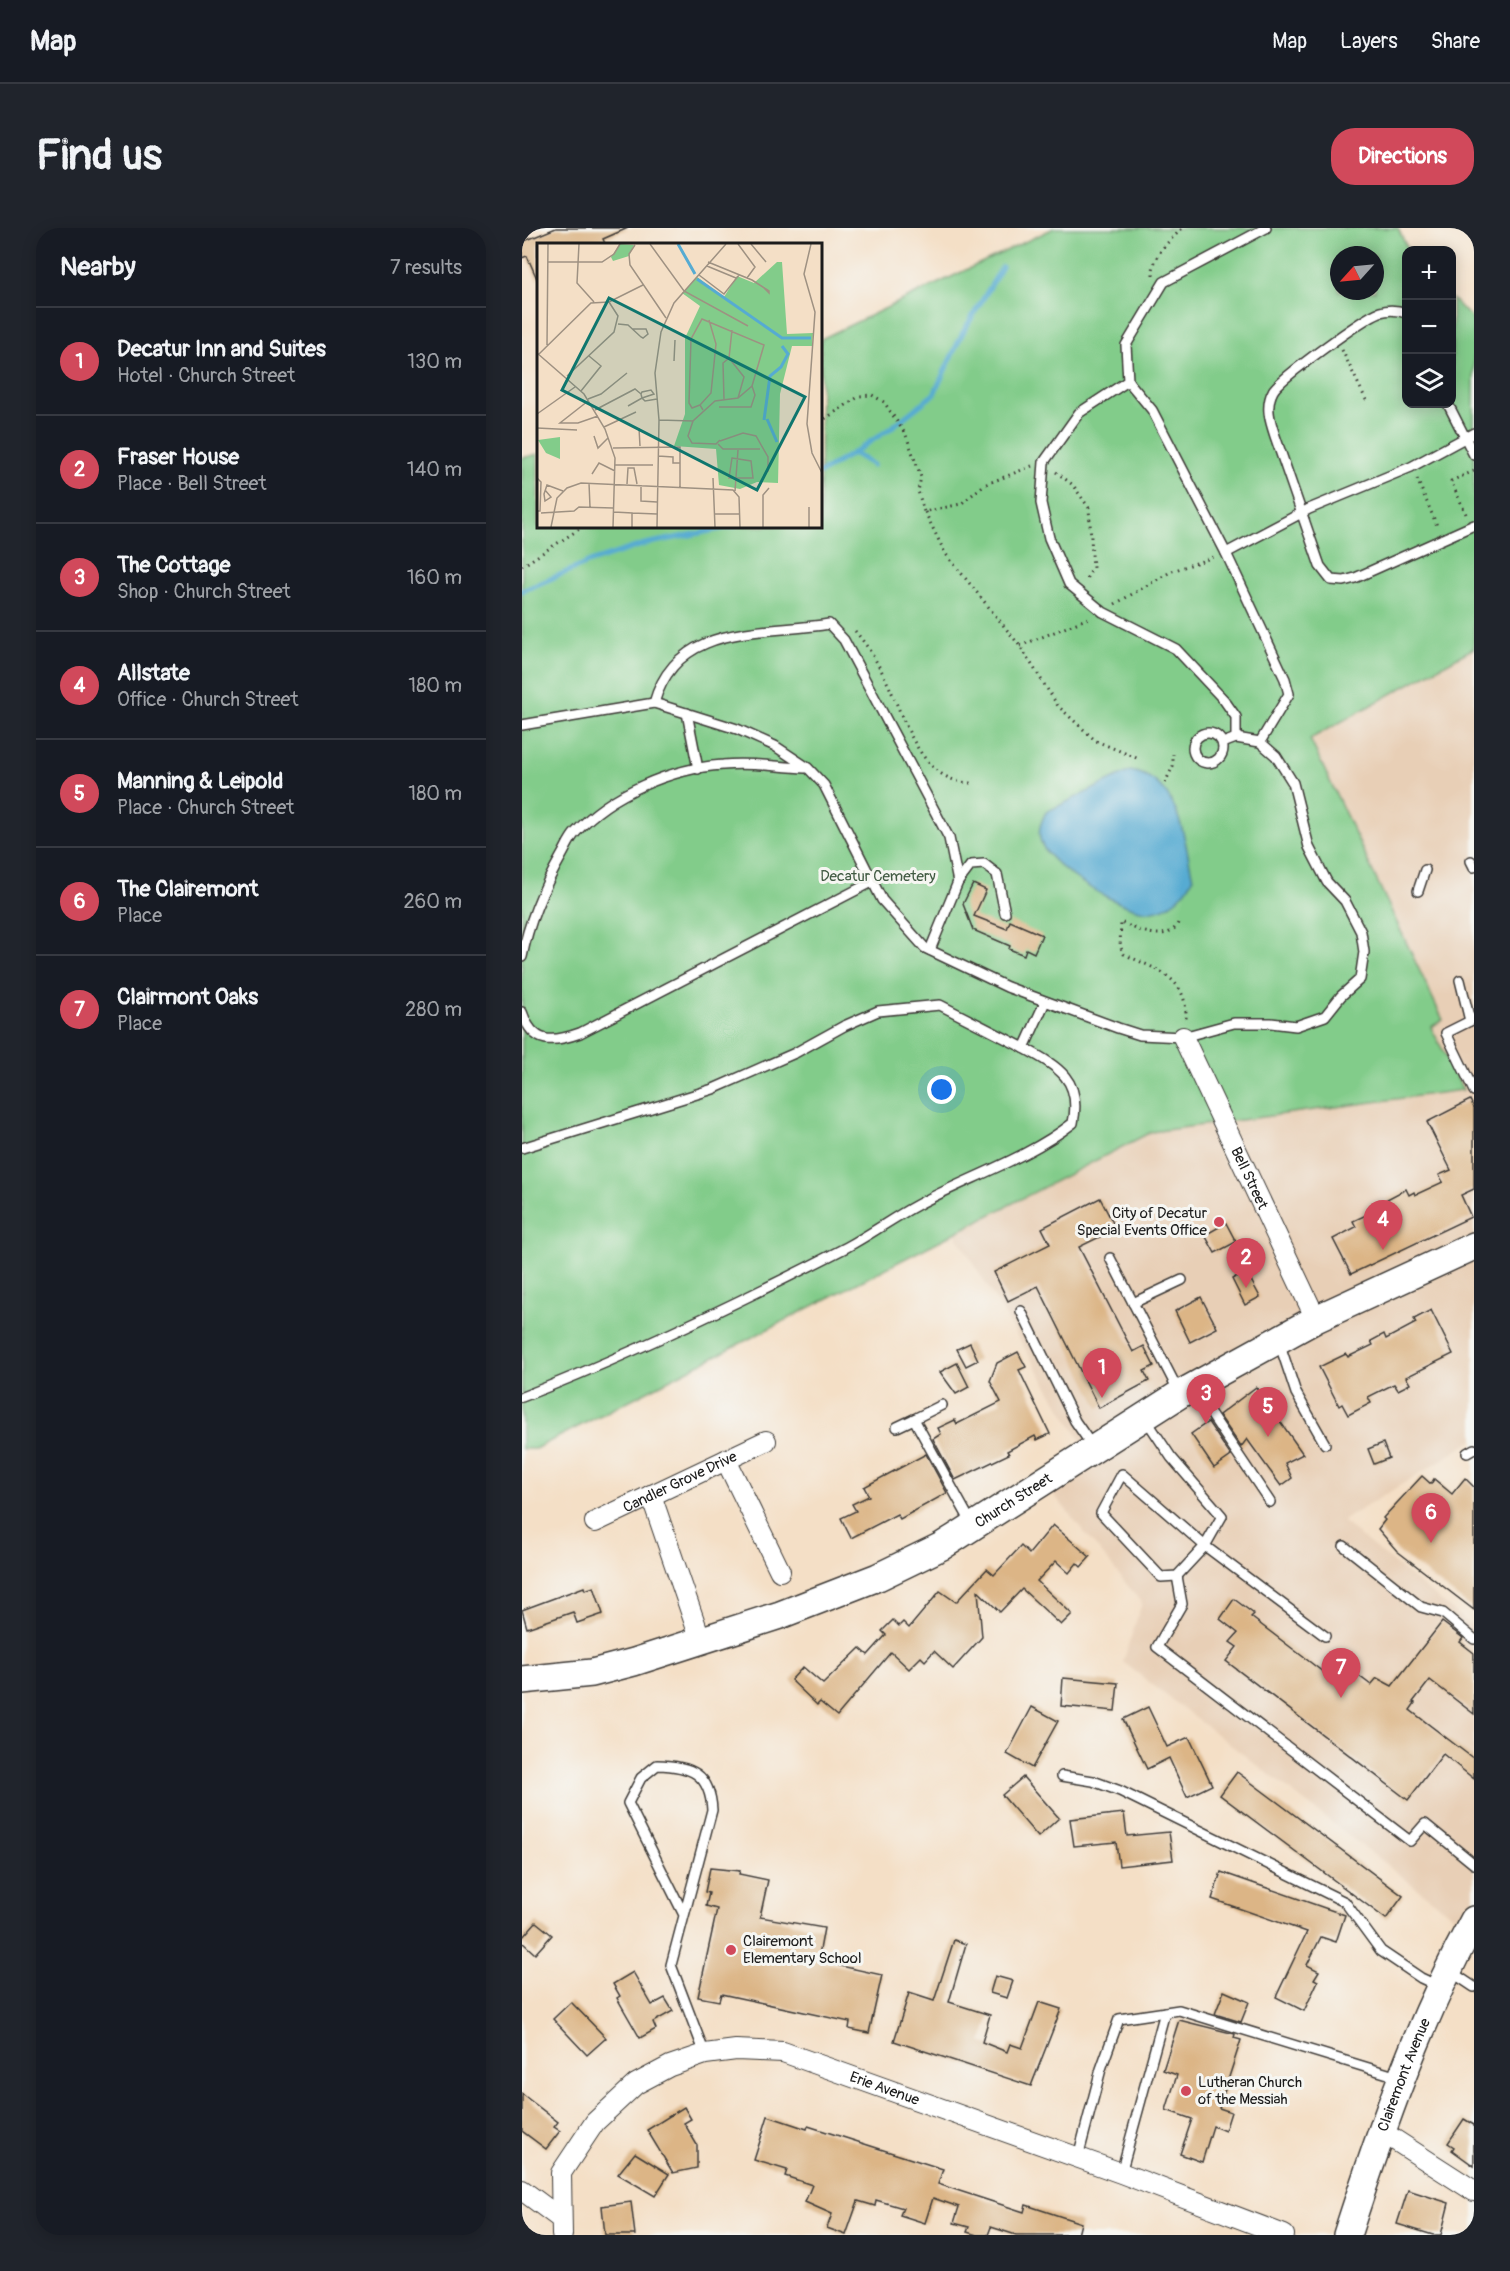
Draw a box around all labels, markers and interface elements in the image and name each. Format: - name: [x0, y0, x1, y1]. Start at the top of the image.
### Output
- text: Map: [30, 24, 76, 59]
- text: Map: [1272, 28, 1307, 55]
- text: Layers: [1340, 28, 1398, 55]
- text: Share: [1431, 28, 1480, 55]
- button: Directions: [1331, 128, 1474, 185]
- text: Find us: [36, 130, 162, 182]
- inset map: [537, 243, 822, 528]
- north arrow: [1330, 246, 1384, 300]
- map controls: [1402, 246, 1456, 408]
- button: +: [1402, 246, 1456, 300]
- text: Nearby: [60, 251, 136, 283]
- text: 7 results: [390, 255, 462, 280]
- button: −: [1402, 300, 1456, 354]
- text: Decatur Inn and Suites: [117, 335, 326, 363]
- text: 1: [76, 349, 83, 374]
- text: 130 m: [407, 349, 462, 374]
- button: layers: [1402, 354, 1456, 408]
- text: Hotel · Church Street: [117, 363, 295, 388]
- text: Fraser House: [117, 443, 239, 471]
- text: 2: [74, 457, 85, 482]
- text: 140 m: [407, 457, 462, 482]
- text: Place · Bell Street: [117, 471, 267, 496]
- text: The Cottage: [117, 551, 230, 579]
- text: 3: [74, 565, 85, 590]
- text: 160 m: [407, 565, 462, 590]
- text: Shop · Church Street: [117, 579, 291, 604]
- text: Allstate: [117, 659, 190, 687]
- text: 4: [74, 673, 85, 698]
- text: 180 m: [408, 673, 462, 698]
- text: Office · Church Street: [117, 687, 299, 712]
- text: Manning & Leipold: [117, 767, 283, 795]
- text: 5: [74, 781, 85, 806]
- text: 180 m: [408, 781, 462, 806]
- text: Place · Church Street: [117, 795, 294, 820]
- park label: Decatur Cemetery: [820, 867, 936, 886]
- text: The Clairemont: [117, 875, 258, 903]
- text: 6: [74, 889, 85, 914]
- text: 260 m: [403, 889, 462, 914]
- text: Place: [117, 903, 162, 928]
- text: Clairmont Oaks: [117, 983, 258, 1011]
- text: 7: [74, 997, 85, 1022]
- text: 280 m: [405, 997, 462, 1022]
- text: Place: [117, 1011, 162, 1036]
- your location: [927, 1075, 956, 1104]
- street label: Bell Street: [1226, 1144, 1272, 1214]
- pin: 4: [1364, 1200, 1402, 1250]
- place label: City of Decatur Special Events Office: [1077, 1204, 1208, 1240]
- marker: City of Decatur Special Events Office: [1212, 1215, 1226, 1229]
- pin: 2: [1226, 1238, 1266, 1288]
- pin: 1: [1082, 1348, 1122, 1398]
- pin: 3: [1186, 1374, 1226, 1424]
- pin: 5: [1248, 1388, 1288, 1437]
- street label: Candler Grove Drive: [620, 1447, 741, 1517]
- street label: Church Street: [971, 1469, 1057, 1533]
- pin: 6: [1412, 1494, 1450, 1543]
- pin: 7: [1322, 1648, 1360, 1698]
- place label: Clairemont Elementary School: [743, 1932, 862, 1968]
- marker: Clairemont Elementary School: [724, 1943, 738, 1957]
- street label: Clairemont Avenue: [1374, 2015, 1435, 2134]
- street label: Erie Avenue: [847, 2068, 923, 2110]
- place label: Lutheran Church of the Messiah: [1198, 2073, 1302, 2109]
- marker: Lutheran Church of the Messiah: [1179, 2084, 1193, 2098]

